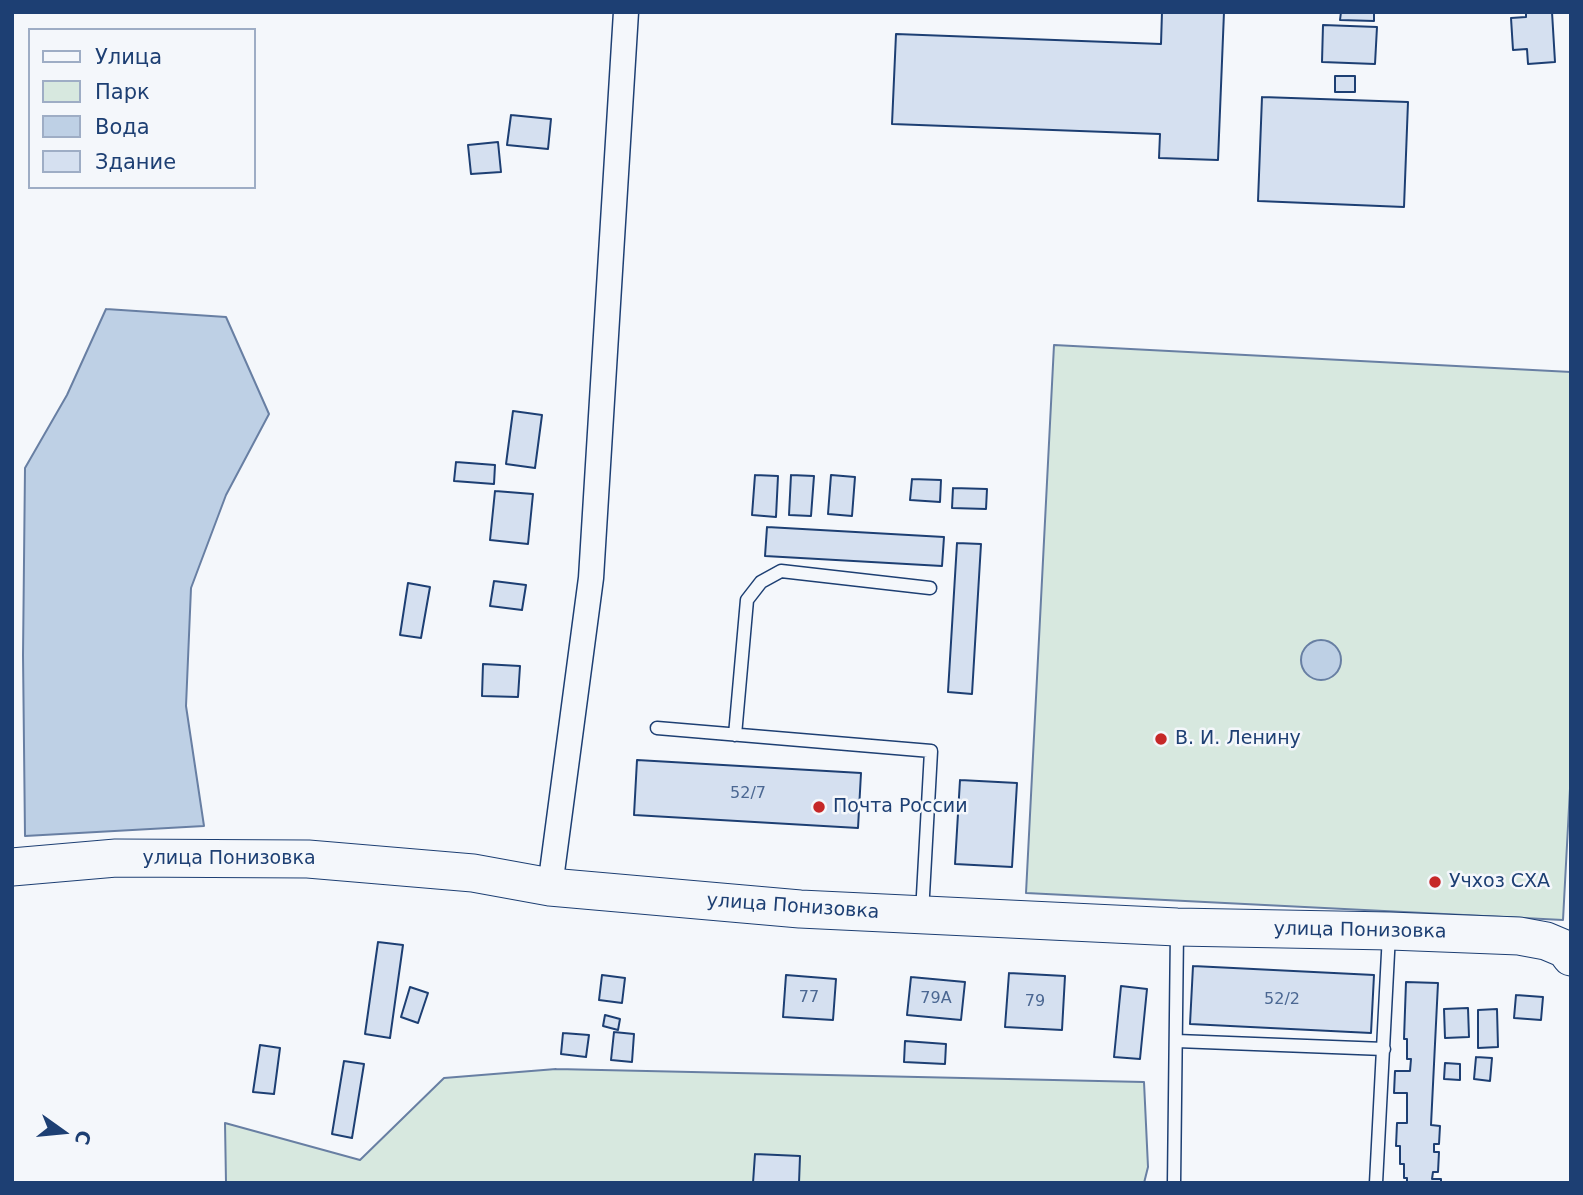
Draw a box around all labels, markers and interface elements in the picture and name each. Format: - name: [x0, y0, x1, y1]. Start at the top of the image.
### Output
- legend: [28, 28, 256, 189]
- text: Улица: [95, 45, 162, 69]
- text: Парк: [95, 80, 150, 104]
- text: Вода: [95, 115, 150, 139]
- text: Здание: [95, 150, 176, 174]
- place label: В. И. Ленину: [1175, 728, 1301, 750]
- marker: В. И. Ленину: [1153, 731, 1169, 747]
- house number: 52/7: [730, 784, 766, 804]
- place label: Почта России: [833, 796, 968, 818]
- marker: Почта России: [811, 799, 827, 815]
- street label: улица Понизовка: [142, 848, 316, 870]
- place label: Учхоз СХА: [1449, 871, 1550, 893]
- marker: Учхоз СХА: [1427, 874, 1443, 890]
- street label: улица Понизовка: [706, 890, 880, 924]
- street label: улица Понизовка: [1273, 918, 1447, 944]
- house number: 77: [799, 988, 819, 1008]
- house number: 79А: [920, 989, 952, 1009]
- house number: 52/2: [1264, 990, 1300, 1010]
- house number: 79: [1025, 992, 1045, 1012]
- north arrow: [28, 1097, 98, 1167]
- text: С: [71, 1128, 96, 1147]

